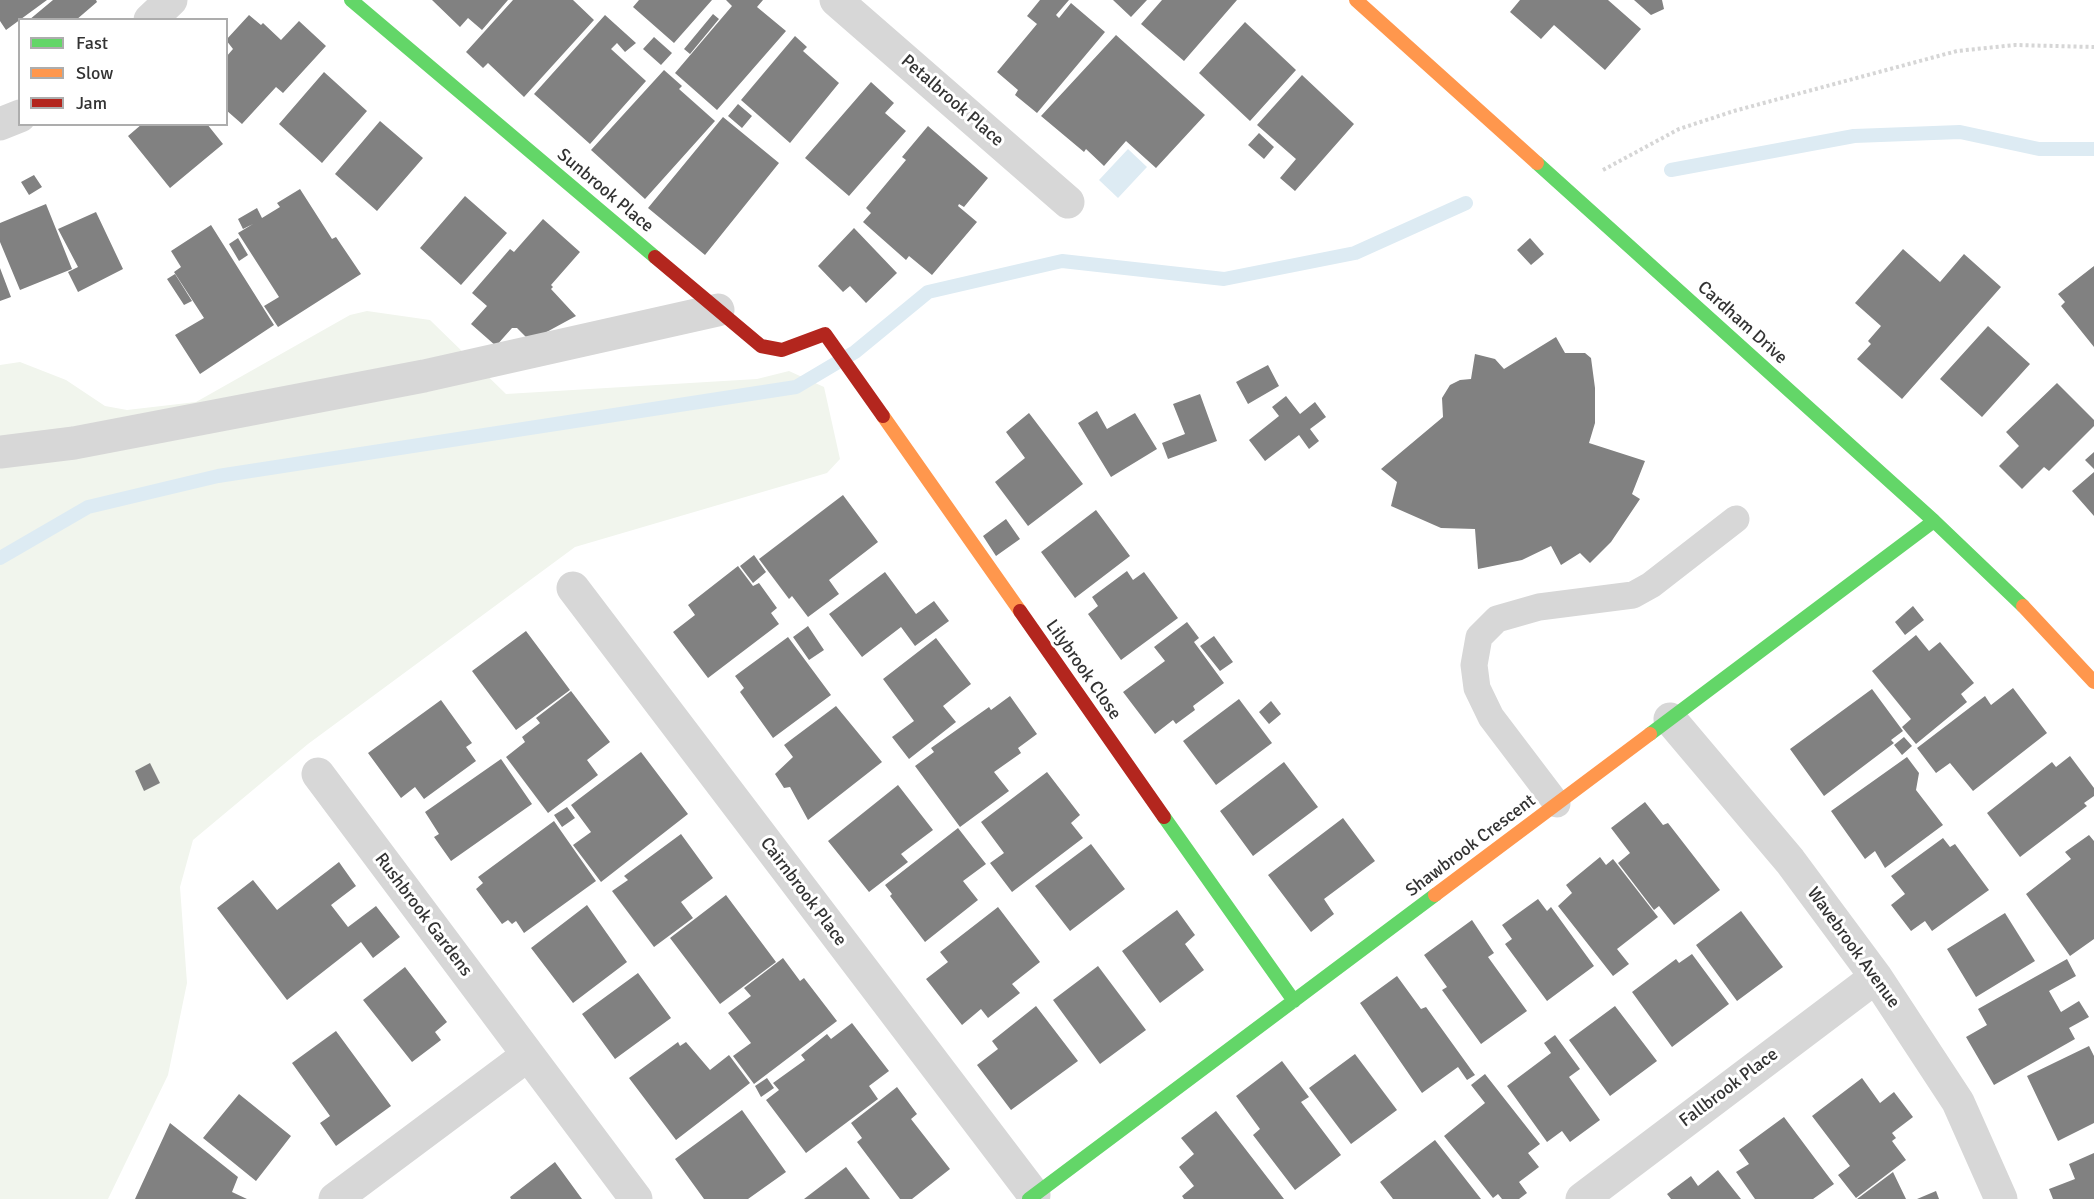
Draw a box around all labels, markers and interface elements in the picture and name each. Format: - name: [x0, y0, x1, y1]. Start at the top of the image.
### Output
- legend: [18, 18, 228, 126]
- text: Fast: [76, 32, 108, 54]
- street label: Petalbrook Place: [896, 51, 1008, 151]
- text: Slow: [76, 62, 113, 84]
- text: Jam: [76, 92, 107, 114]
- street label: Sunbrook Place: [552, 144, 658, 238]
- street label: Cardham Drive: [1693, 277, 1791, 369]
- street label: Lilybrook Close: [1041, 616, 1125, 724]
- street label: Shawbrook Crescent: [1402, 790, 1540, 902]
- street label: Cairnbrook Place: [755, 833, 851, 951]
- street label: Rushbrook Gardens: [370, 849, 476, 981]
- street label: Wavebrook Avenue: [1802, 883, 1904, 1013]
- street label: Fallbrook Place: [1675, 1044, 1783, 1132]

